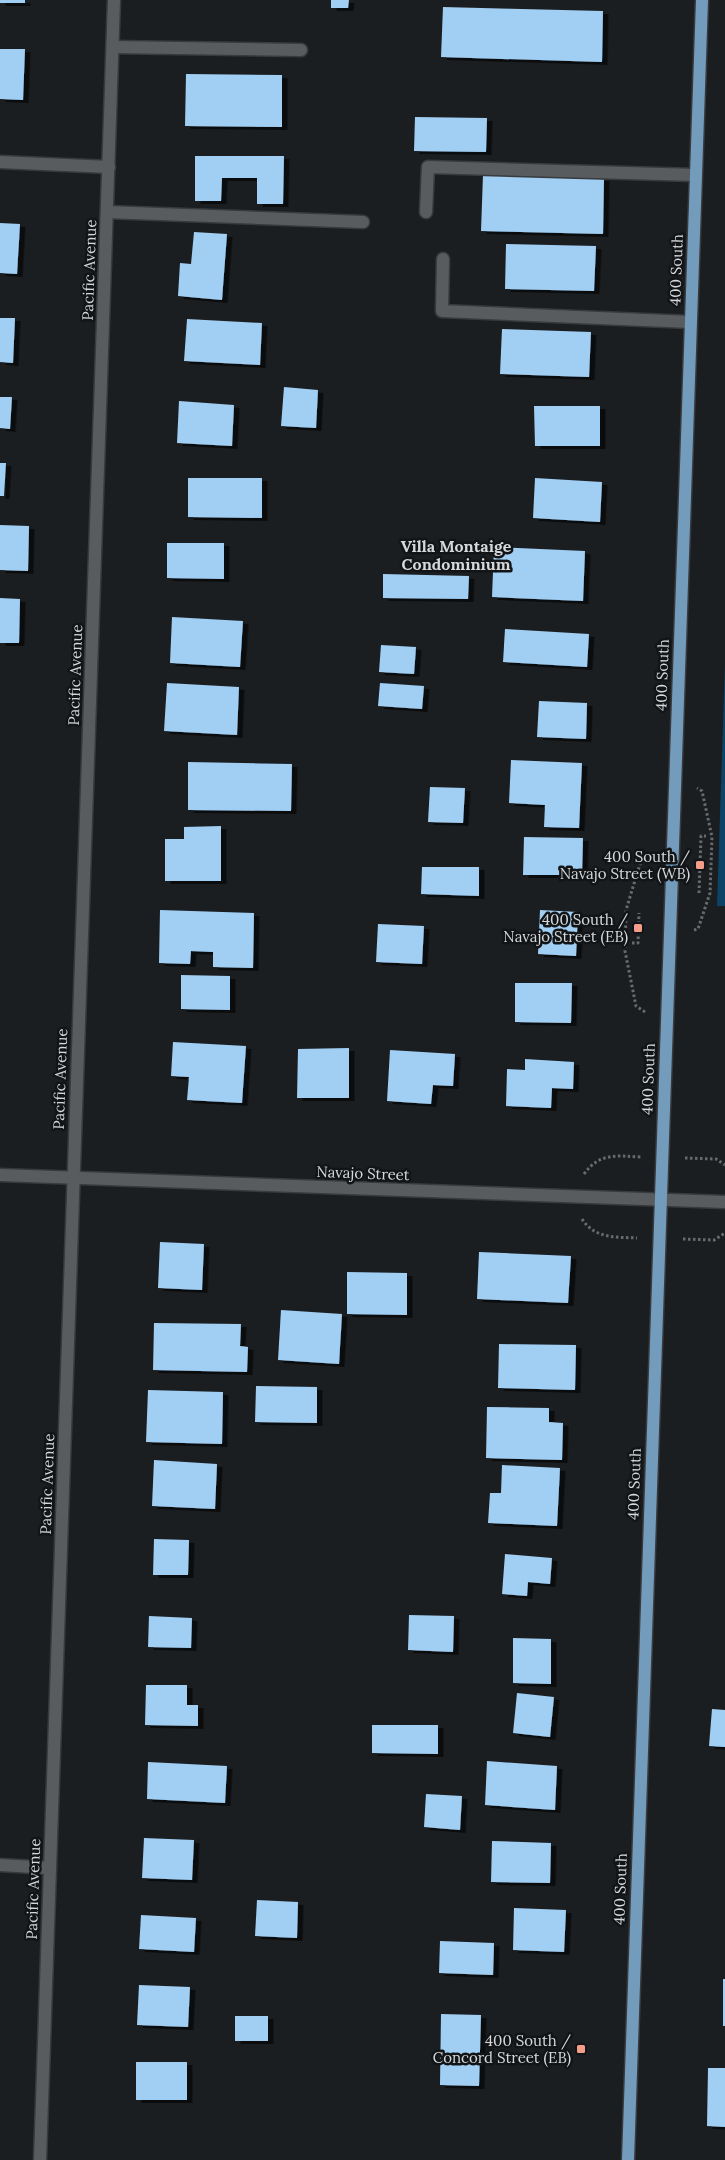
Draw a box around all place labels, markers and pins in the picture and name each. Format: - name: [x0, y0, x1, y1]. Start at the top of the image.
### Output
- place label: 400 South / Navajo Street (WB): [560, 847, 691, 884]
- marker: 400 South / Navajo Street (WB): [694, 859, 706, 871]
- place label: 400 South / Navajo Street (EB): [503, 910, 629, 947]
- marker: 400 South / Navajo Street (EB): [632, 922, 644, 934]
- place label: 400 South / Concord Street (EB): [433, 2031, 572, 2068]
- marker: 400 South / Concord Street (EB): [575, 2043, 587, 2055]

